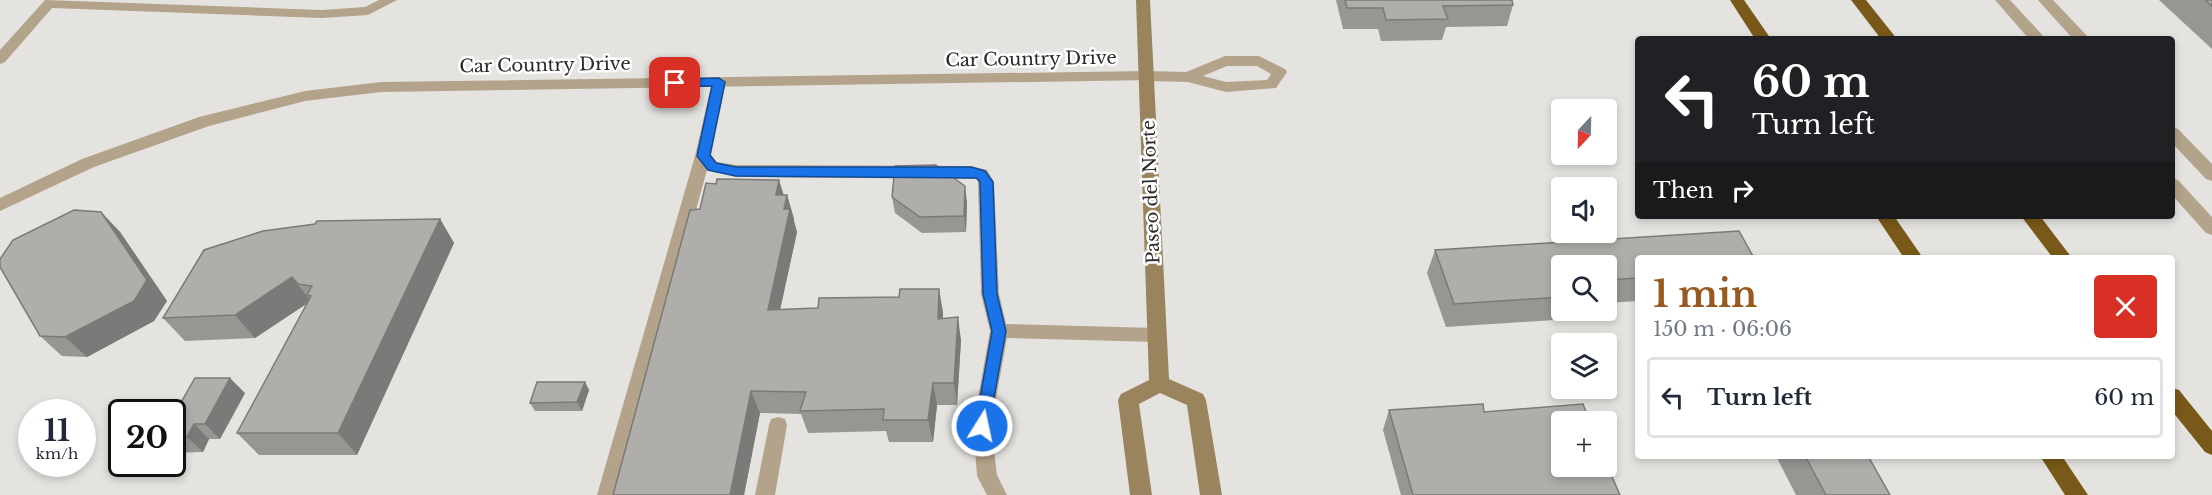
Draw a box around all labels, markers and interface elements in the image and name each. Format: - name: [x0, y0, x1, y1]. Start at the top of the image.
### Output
- street label: Car Country Drive: [945, 47, 1117, 71]
- street label: Car Country Drive: [459, 53, 631, 77]
- text: 60 m: [1752, 56, 1870, 108]
- pin: [649, 57, 700, 108]
- icon: left: [1653, 60, 1731, 138]
- icon: arrive: [658, 66, 691, 99]
- north arrow: [1551, 99, 1617, 165]
- map controls: [1551, 99, 1617, 477]
- text: Turn left: [1752, 108, 1875, 141]
- street label: Paseo del Norte: [1137, 120, 1165, 264]
- icon: right: [1726, 174, 1759, 207]
- button: sound: [1551, 177, 1617, 243]
- text: Then: [1653, 177, 1714, 204]
- button: search: [1551, 255, 1617, 321]
- text: 1 min: [1653, 272, 1757, 317]
- button: close: [2094, 275, 2157, 338]
- text: 150 m · 06:06: [1653, 317, 1792, 341]
- button: layers: [1551, 333, 1617, 399]
- icon: left: [1656, 381, 1689, 414]
- text: Turn left: [1707, 384, 1812, 411]
- text: 60 m: [2094, 384, 2154, 411]
- position arrow: [950, 394, 1014, 458]
- speed limit sign: 20: [108, 399, 186, 477]
- button: +: [1551, 411, 1617, 477]
- text: 11: [44, 412, 70, 449]
- text: km/h: [36, 444, 78, 463]

